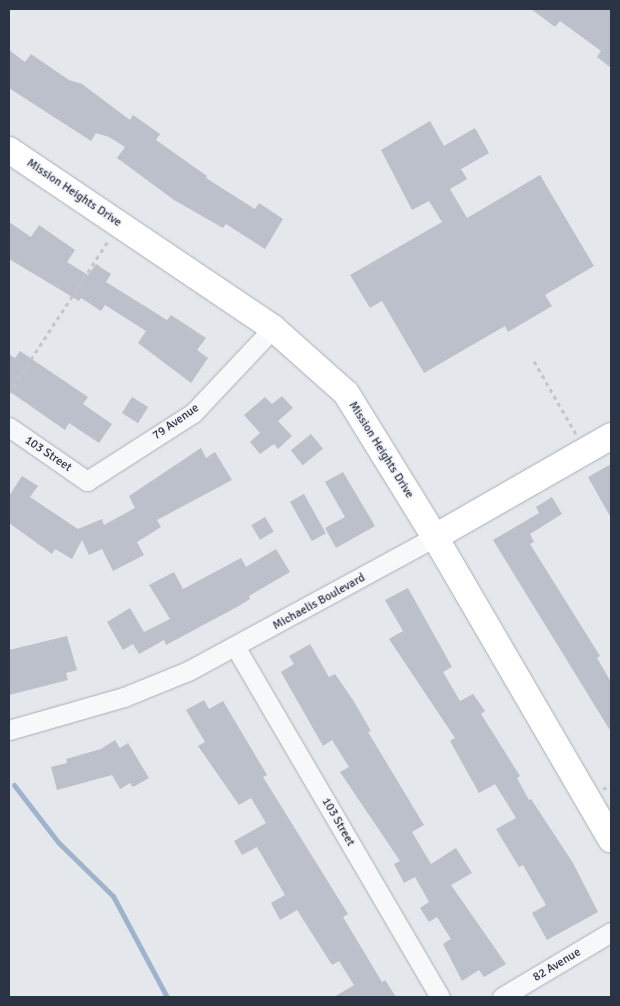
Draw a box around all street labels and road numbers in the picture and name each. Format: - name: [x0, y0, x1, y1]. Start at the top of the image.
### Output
- street label: Mission Heights Drive: [24, 156, 124, 230]
- street label: Mission Heights Drive: [345, 399, 417, 501]
- street label: 79 Avenue: [150, 401, 202, 443]
- street label: 103 Street: [22, 433, 74, 475]
- street label: Michaelis Boulevard: [270, 571, 368, 633]
- street label: 103 Street: [318, 795, 358, 849]
- street label: 82 Avenue: [531, 945, 583, 985]

